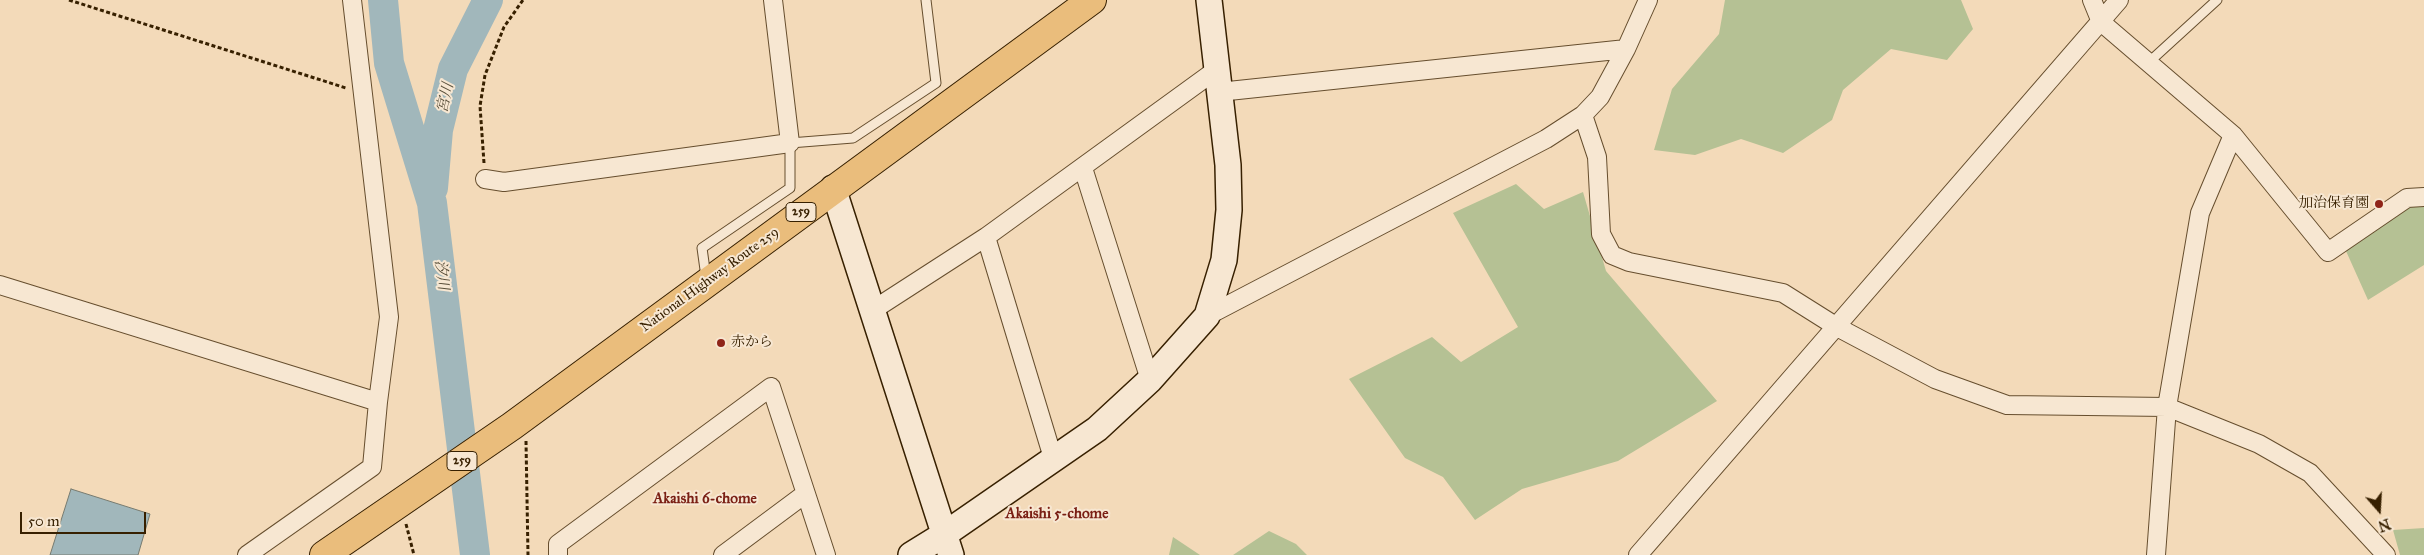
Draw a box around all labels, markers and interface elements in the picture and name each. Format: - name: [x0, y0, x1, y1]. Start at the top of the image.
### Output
- water label: 宮川: [434, 81, 458, 115]
- place label: 加治保育園: [2299, 196, 2369, 212]
- marker: 加治保育園: [2373, 198, 2385, 210]
- road number: 259: [786, 202, 816, 222]
- street label: National Highway Route 259: [637, 224, 783, 336]
- water label: 汐川: [430, 259, 452, 291]
- place label: 赤から: [731, 335, 773, 351]
- marker: 赤から: [715, 337, 727, 349]
- road number: 259: [447, 452, 477, 471]
- north arrow: [2354, 485, 2404, 535]
- district label: Akaishi 6-chome: [653, 490, 757, 508]
- scale bar: [22, 502, 149, 534]
- district label: Akaishi 5-chome: [1006, 505, 1108, 523]
- text: 50 m: [28, 512, 60, 530]
- text: N: [2376, 515, 2392, 535]

